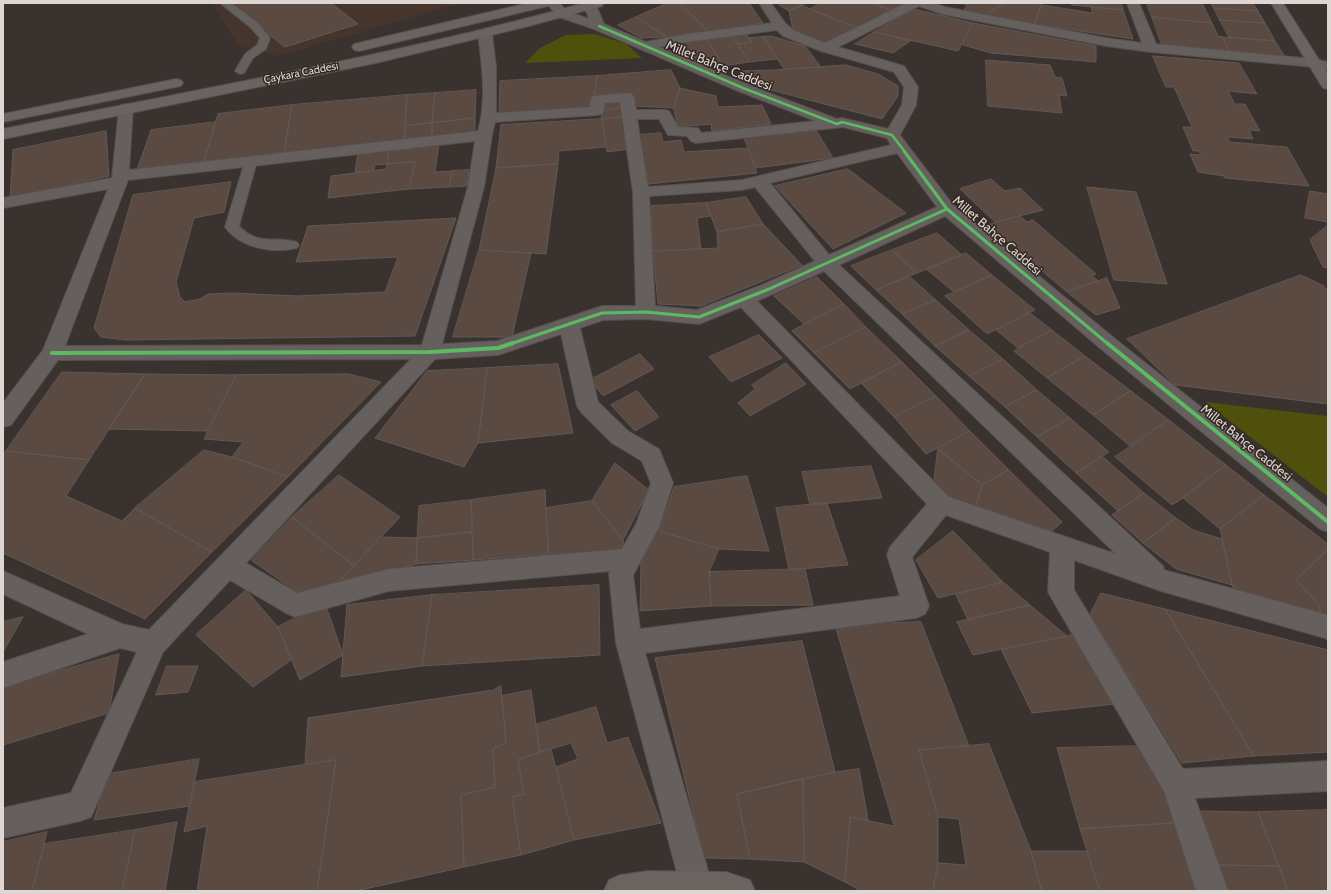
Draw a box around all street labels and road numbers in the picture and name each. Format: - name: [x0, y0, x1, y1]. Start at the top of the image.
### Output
- street label: Millet Bahçe Caddesi: [664, 38, 774, 94]
- street label: Çaykara Caddesi: [263, 59, 339, 87]
- street label: Millet Bahçe Caddesi: [949, 193, 1045, 279]
- street label: Millet Bahçe Caddesi: [1197, 401, 1295, 485]

